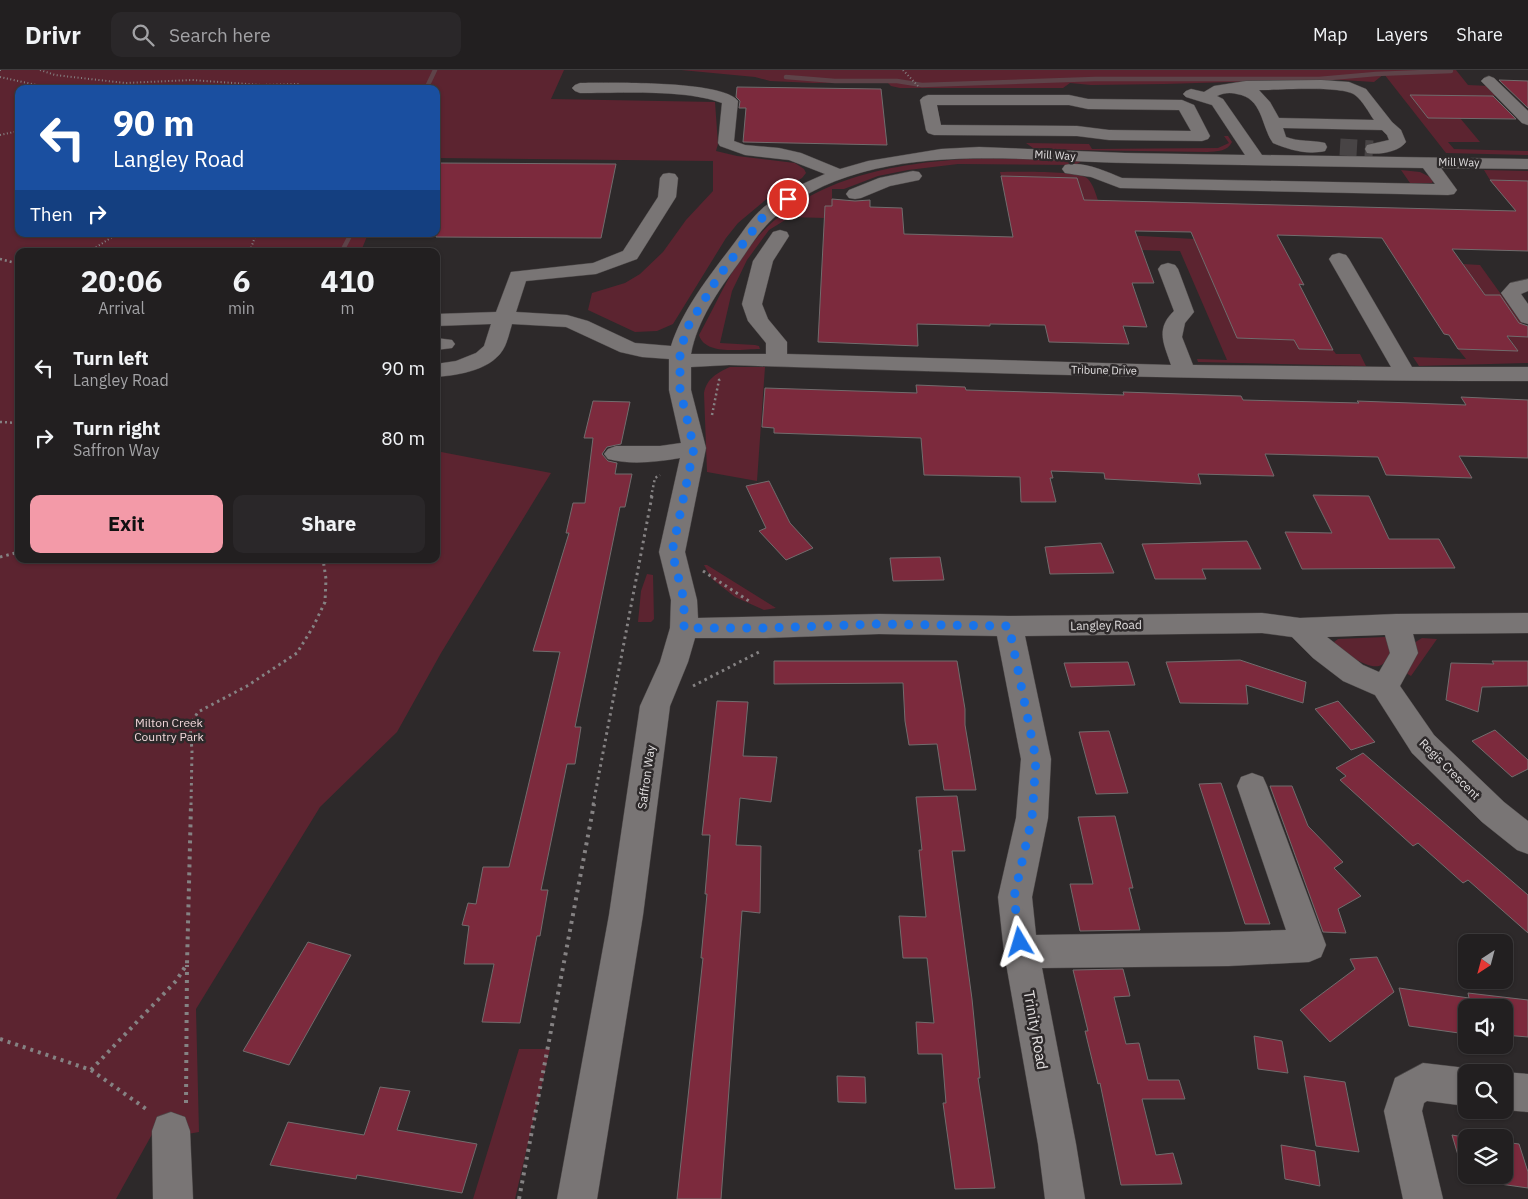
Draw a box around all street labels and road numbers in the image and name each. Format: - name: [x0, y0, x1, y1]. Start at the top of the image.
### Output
- street label: Mill Way: [1034, 147, 1076, 163]
- street label: Mill Way: [1438, 155, 1480, 169]
- street label: Tribune Drive: [1071, 362, 1137, 378]
- street label: Langley Road: [1070, 617, 1142, 633]
- street label: Regis Crescent: [1416, 735, 1484, 803]
- street label: Saffron Way: [634, 744, 658, 810]
- street label: Trinity Road: [1020, 989, 1052, 1071]

